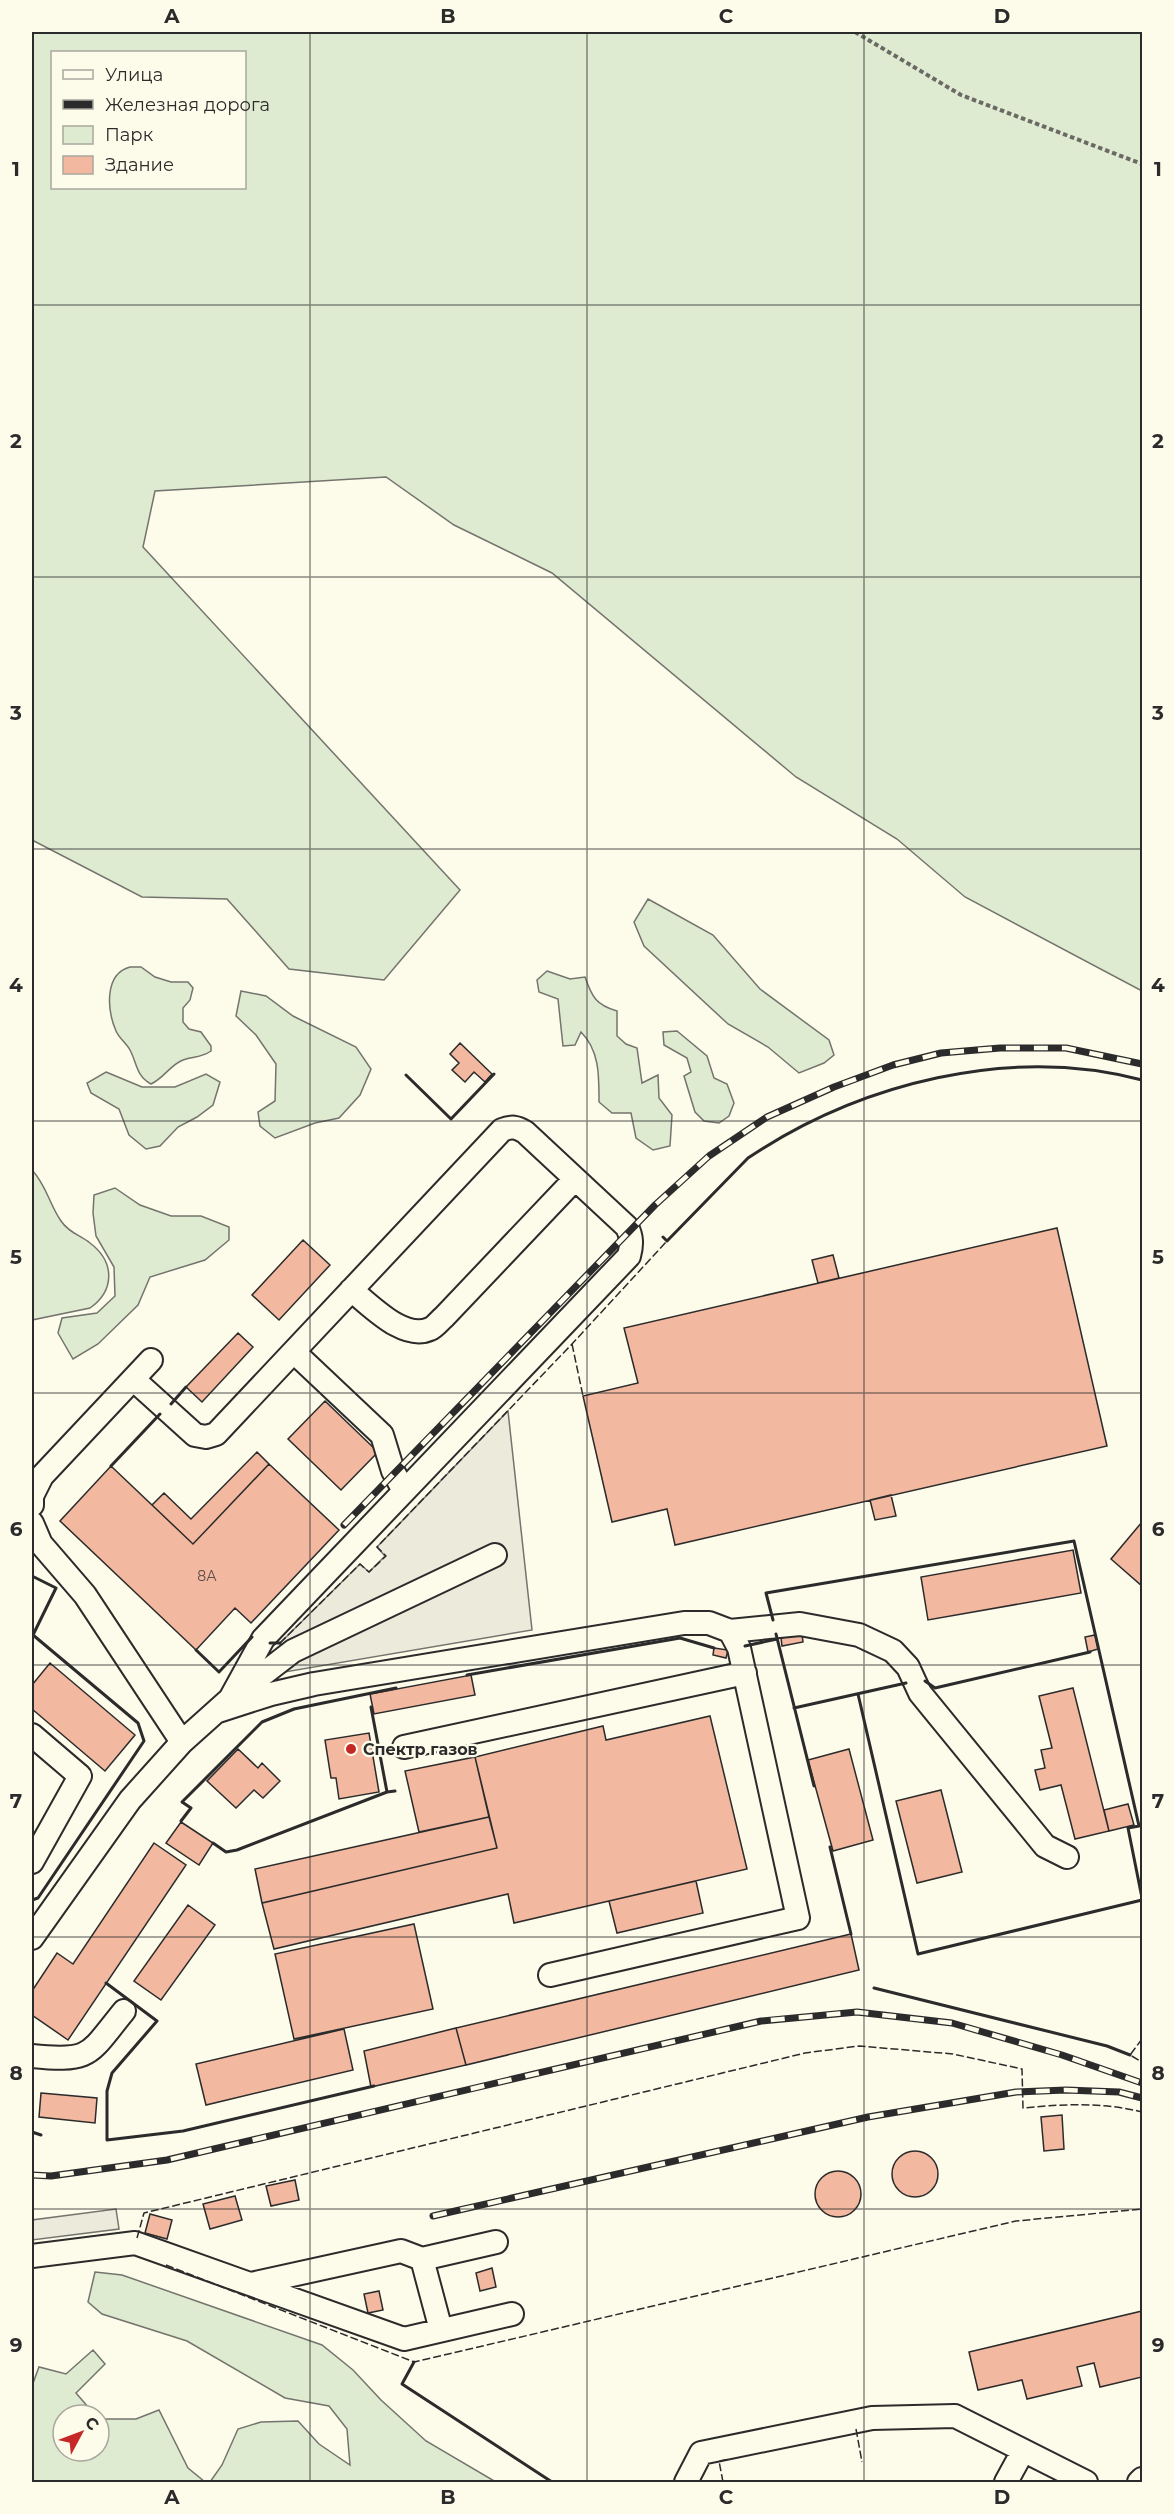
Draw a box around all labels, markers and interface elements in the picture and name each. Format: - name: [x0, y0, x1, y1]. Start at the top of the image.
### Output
- text: A: [163, 4, 180, 28]
- text: B: [440, 4, 456, 28]
- text: C: [719, 4, 734, 28]
- text: D: [994, 4, 1010, 28]
- legend: [51, 51, 246, 189]
- text: Улица: [105, 64, 163, 86]
- text: Железная дорога: [105, 94, 270, 116]
- text: Парк: [105, 124, 154, 146]
- text: Здание: [105, 154, 174, 176]
- text: 1: [12, 157, 20, 181]
- text: 1: [1154, 157, 1162, 181]
- text: 2: [10, 429, 22, 453]
- text: 2: [1152, 429, 1164, 453]
- text: 3: [9, 701, 22, 725]
- text: 3: [1151, 701, 1164, 725]
- text: 4: [9, 973, 23, 997]
- text: 4: [1151, 973, 1165, 997]
- text: 5: [10, 1245, 22, 1269]
- text: 5: [1152, 1245, 1164, 1269]
- text: 6: [10, 1517, 23, 1541]
- text: 6: [1152, 1517, 1165, 1541]
- house number: 8А: [197, 1567, 217, 1585]
- place label: Спектр газов: [363, 1740, 478, 1759]
- marker: Спектр газов: [344, 1742, 358, 1756]
- text: 7: [10, 1789, 22, 1813]
- text: 7: [1152, 1789, 1164, 1813]
- text: 8: [9, 2061, 23, 2085]
- text: 8: [1151, 2061, 1165, 2085]
- text: 9: [10, 2333, 22, 2357]
- text: 9: [1152, 2333, 1164, 2357]
- north arrow: [51, 2403, 111, 2463]
- text: С: [81, 2413, 103, 2434]
- text: A: [163, 2485, 180, 2509]
- text: B: [440, 2485, 456, 2509]
- text: C: [719, 2485, 734, 2509]
- text: D: [994, 2485, 1010, 2509]

